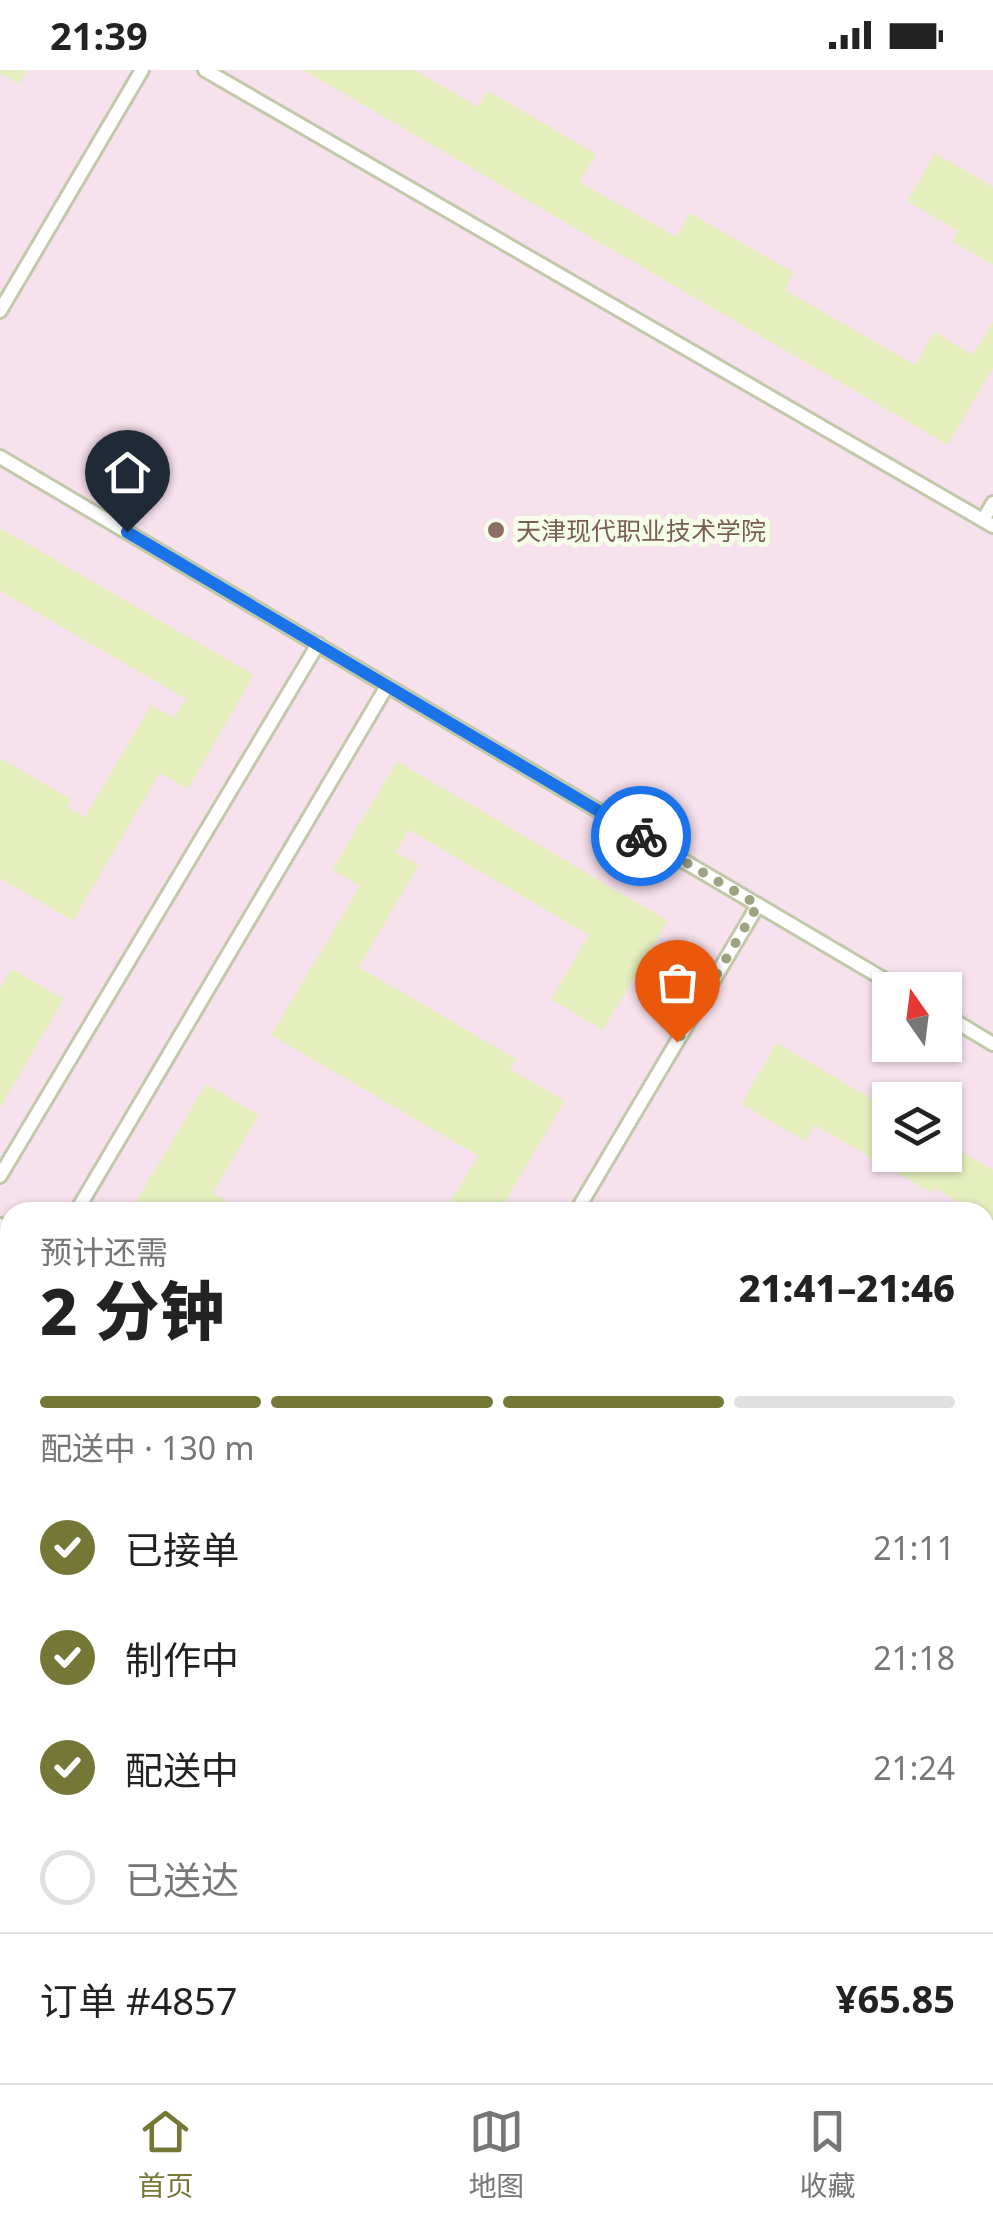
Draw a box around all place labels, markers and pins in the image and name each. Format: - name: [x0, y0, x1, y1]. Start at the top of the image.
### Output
- pin: [85, 430, 170, 533]
- place label: 天津现代职业技术学院: [516, 513, 766, 547]
- marker: 天津现代职业技术学院: [485, 519, 507, 541]
- pin: [635, 940, 720, 1043]

